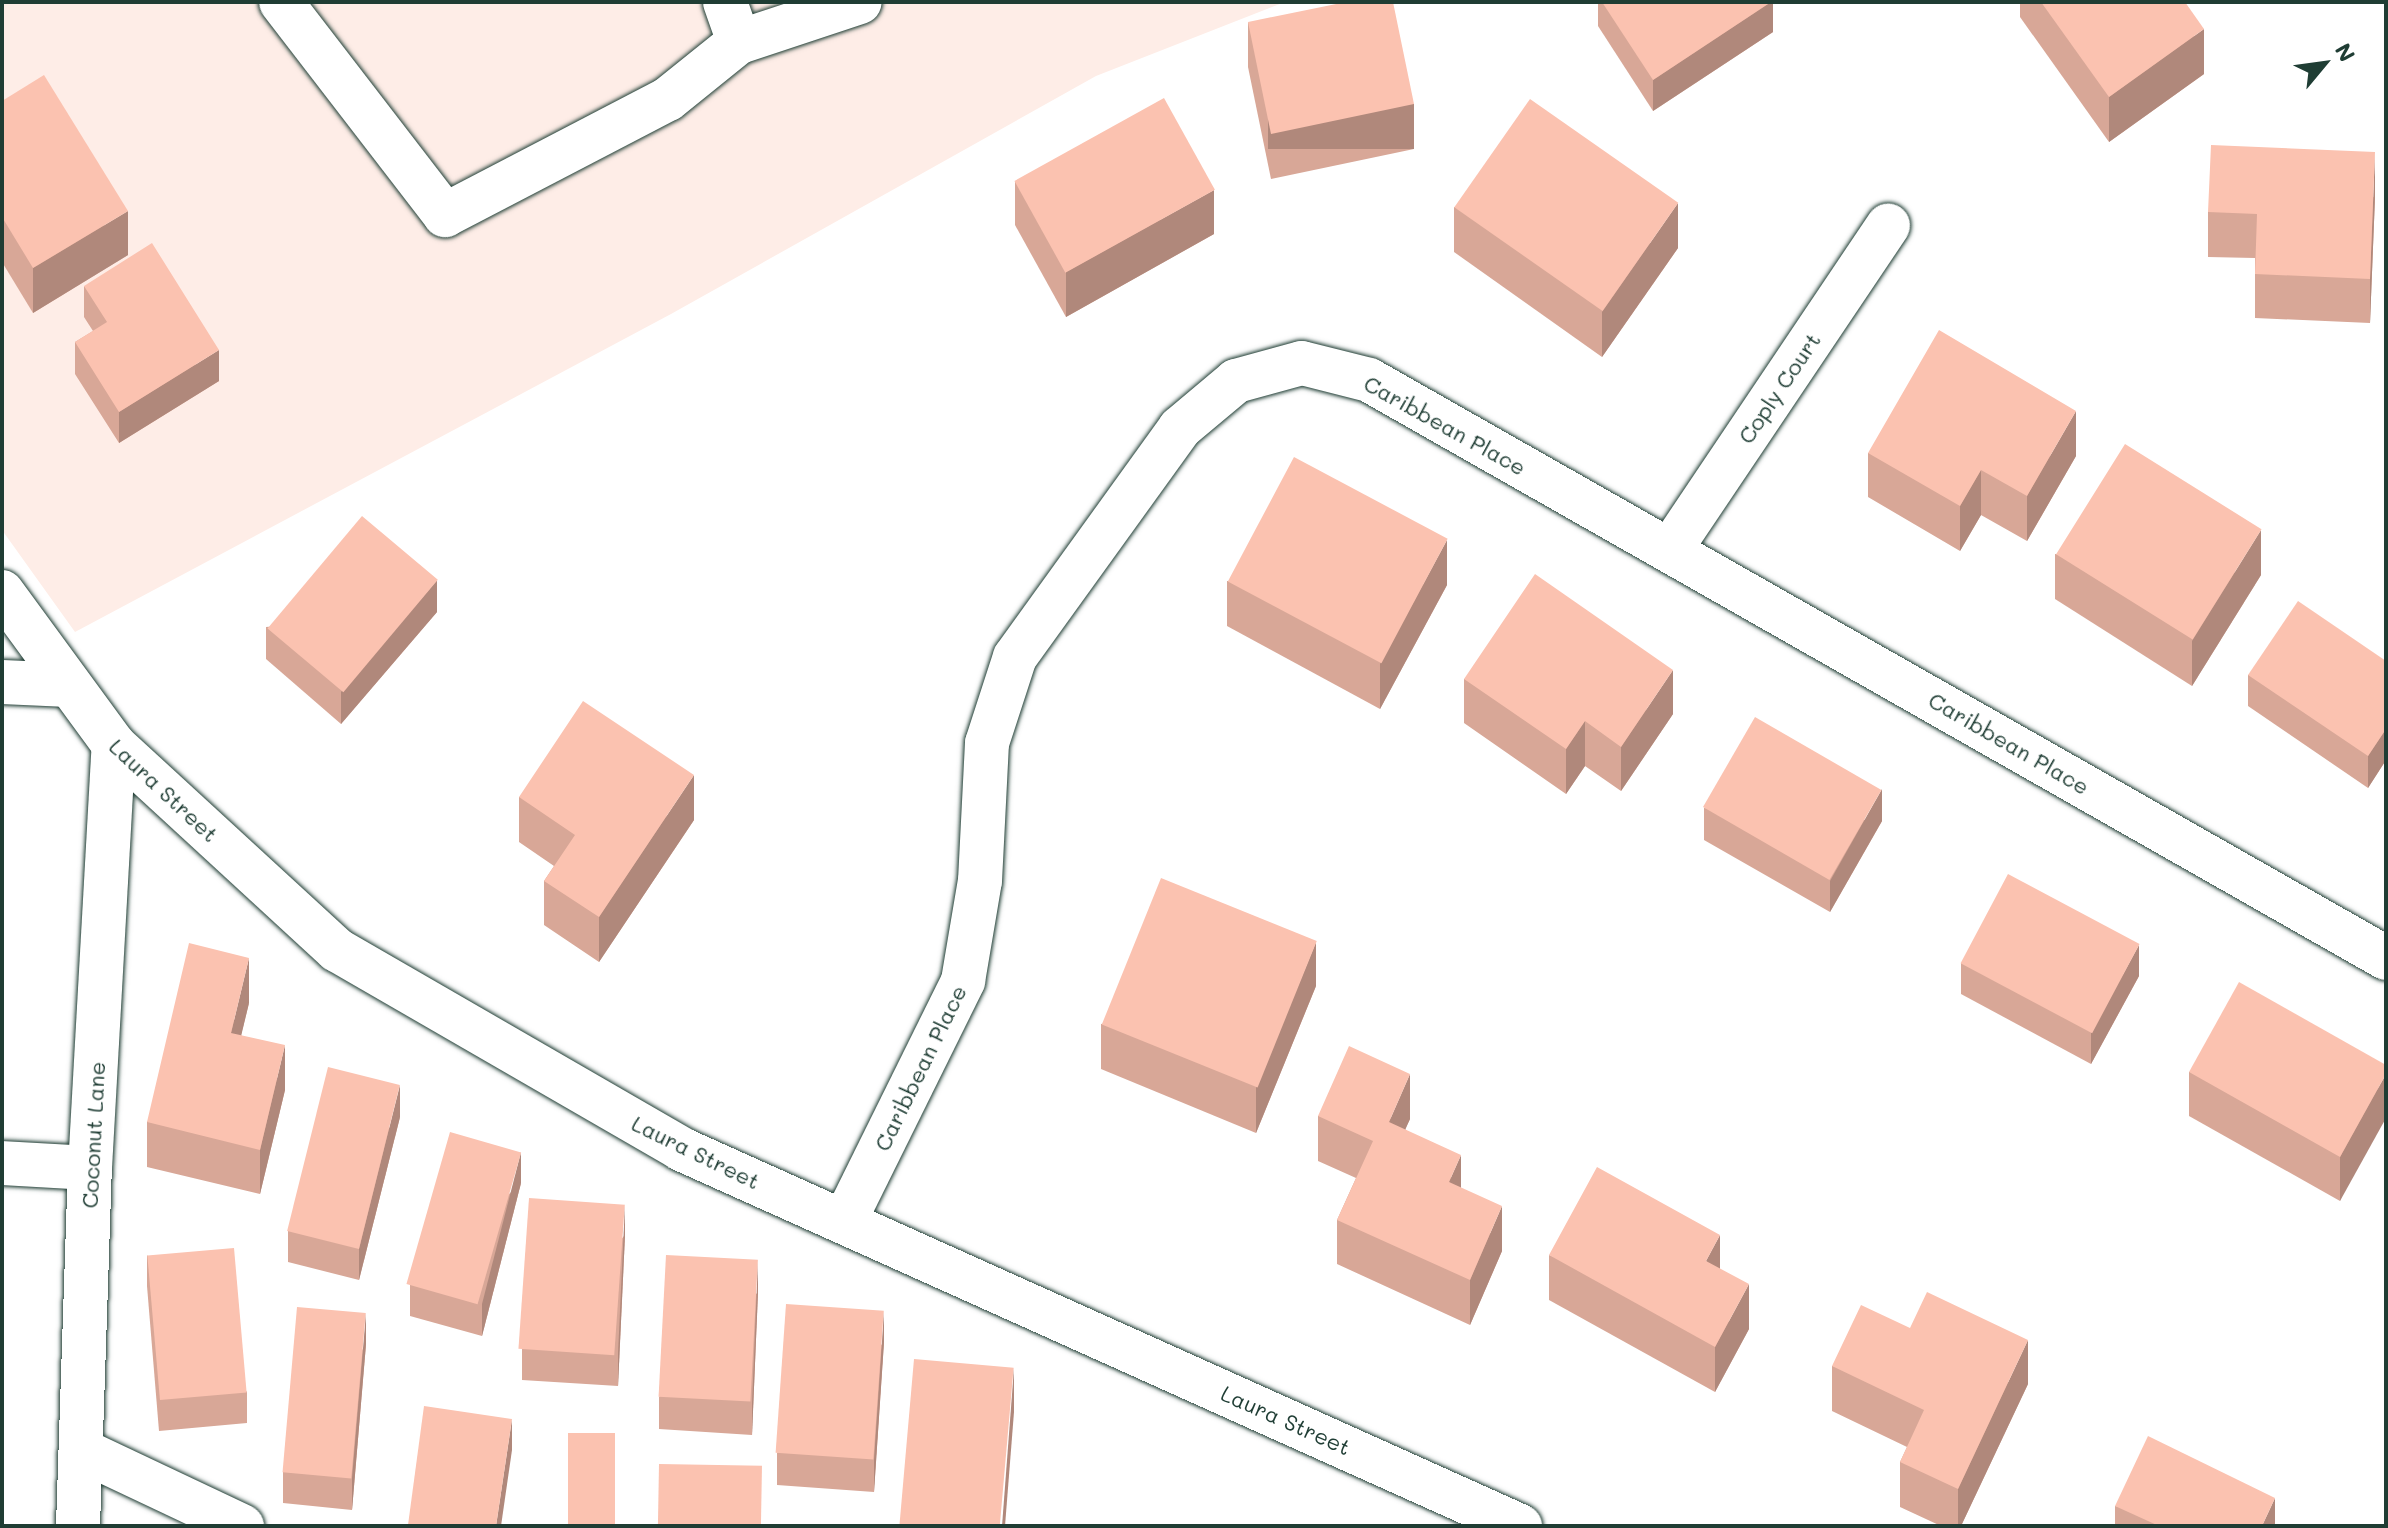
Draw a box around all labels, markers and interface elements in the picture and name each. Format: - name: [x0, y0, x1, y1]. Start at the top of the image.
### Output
- north arrow: [2284, 24, 2364, 104]
- text: N: [2329, 38, 2362, 66]
- street label: Coply Court: [1732, 328, 1826, 448]
- street label: Caribbean Place: [1359, 370, 1531, 480]
- street label: Caribbean Place: [1924, 686, 2094, 800]
- street label: Laura Street: [104, 733, 224, 847]
- street label: Caribbean Place: [868, 981, 972, 1155]
- street label: Coconut Lane: [76, 1061, 110, 1209]
- street label: Laura Street: [628, 1110, 764, 1194]
- street label: Laura Street: [1217, 1380, 1355, 1460]

